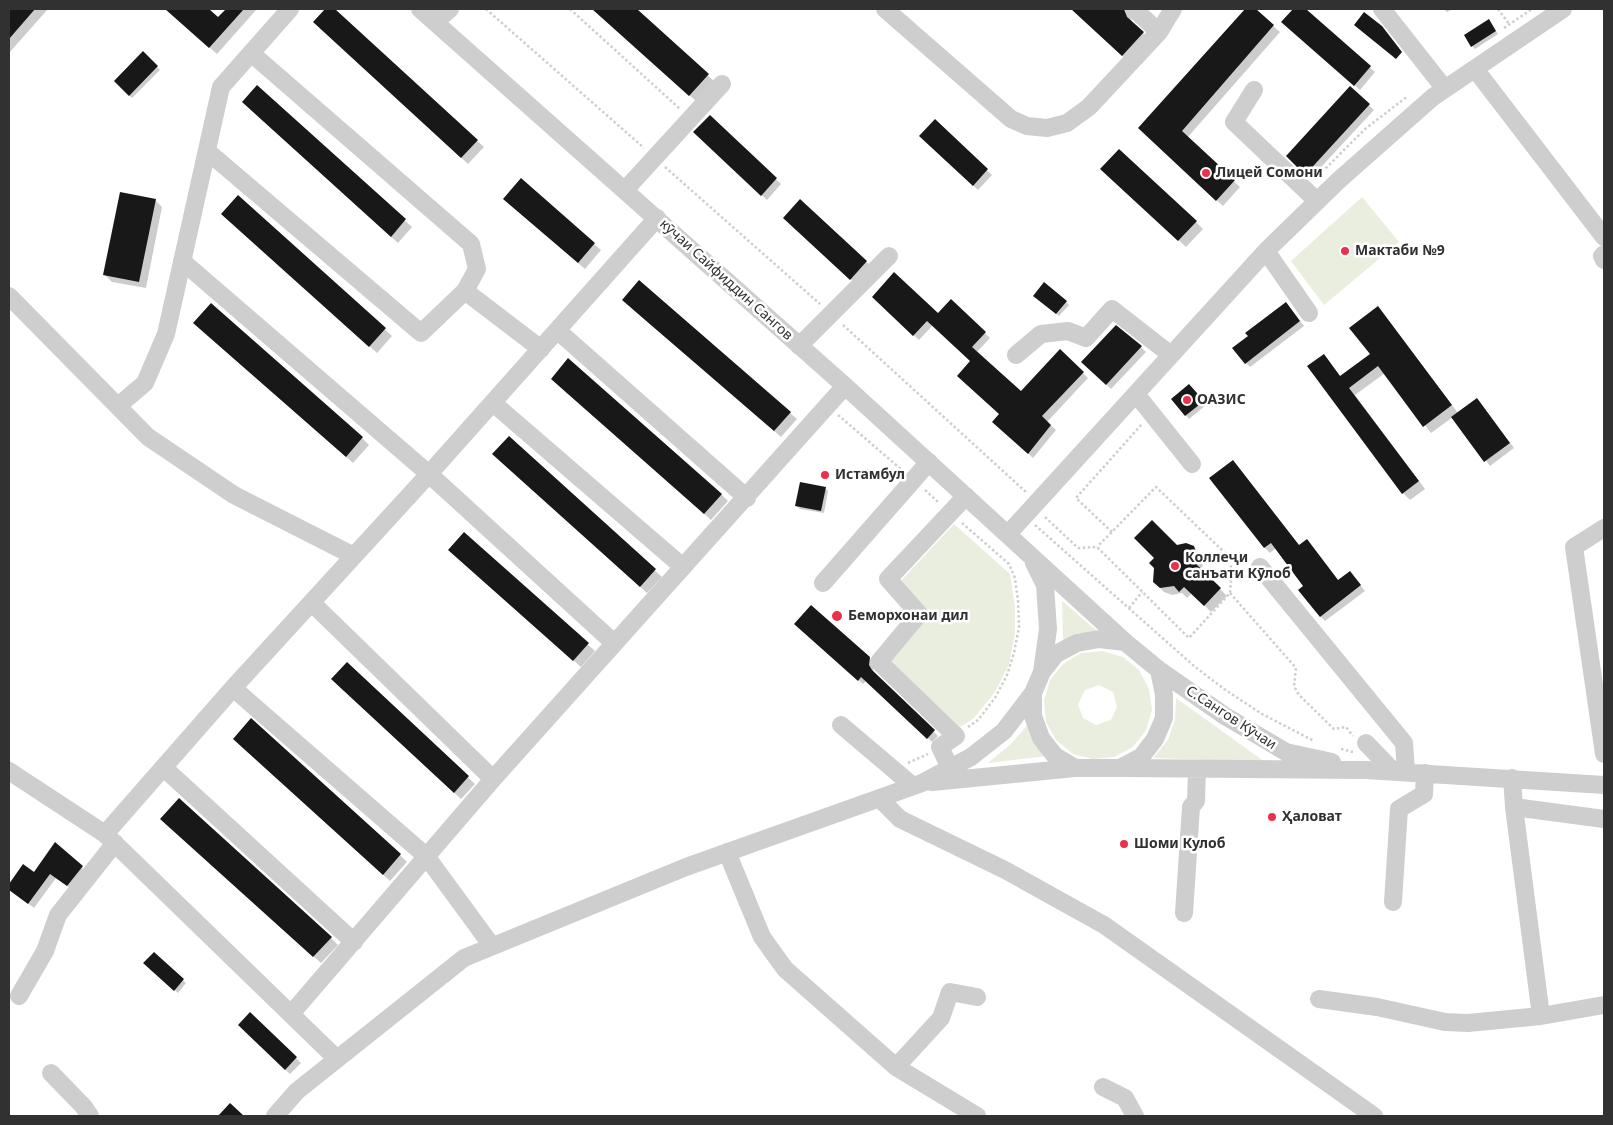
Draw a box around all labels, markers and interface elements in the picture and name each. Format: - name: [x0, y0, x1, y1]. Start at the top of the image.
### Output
- place label: Лицей Сомони: [1216, 165, 1323, 181]
- marker: Лицей Сомони: [1200, 167, 1212, 179]
- street label: кӯчаи Сайфиддин Сангов: [656, 216, 796, 344]
- place label: Мактаби №9: [1355, 243, 1445, 259]
- marker: Мактаби №9: [1339, 245, 1351, 257]
- place label: ОАЗИС: [1197, 392, 1246, 408]
- marker: ОАЗИС: [1181, 394, 1193, 406]
- place label: Истамбул: [835, 467, 905, 483]
- marker: Истамбул: [819, 469, 831, 481]
- place label: Коллеҷи санъати Кӯлоб: [1185, 550, 1291, 582]
- marker: Коллеҷи санъати Кӯлоб: [1169, 560, 1181, 572]
- place label: Беморхонаи дил: [848, 608, 968, 624]
- marker: Беморхонаи дил: [830, 609, 844, 623]
- street label: С.Сангов Кӯчаи: [1183, 683, 1279, 753]
- place label: Ҳаловат: [1282, 809, 1342, 825]
- marker: Ҳаловат: [1266, 811, 1278, 823]
- place label: Шоми Кулоб: [1134, 836, 1225, 852]
- marker: Шоми Кулоб: [1118, 838, 1130, 850]

